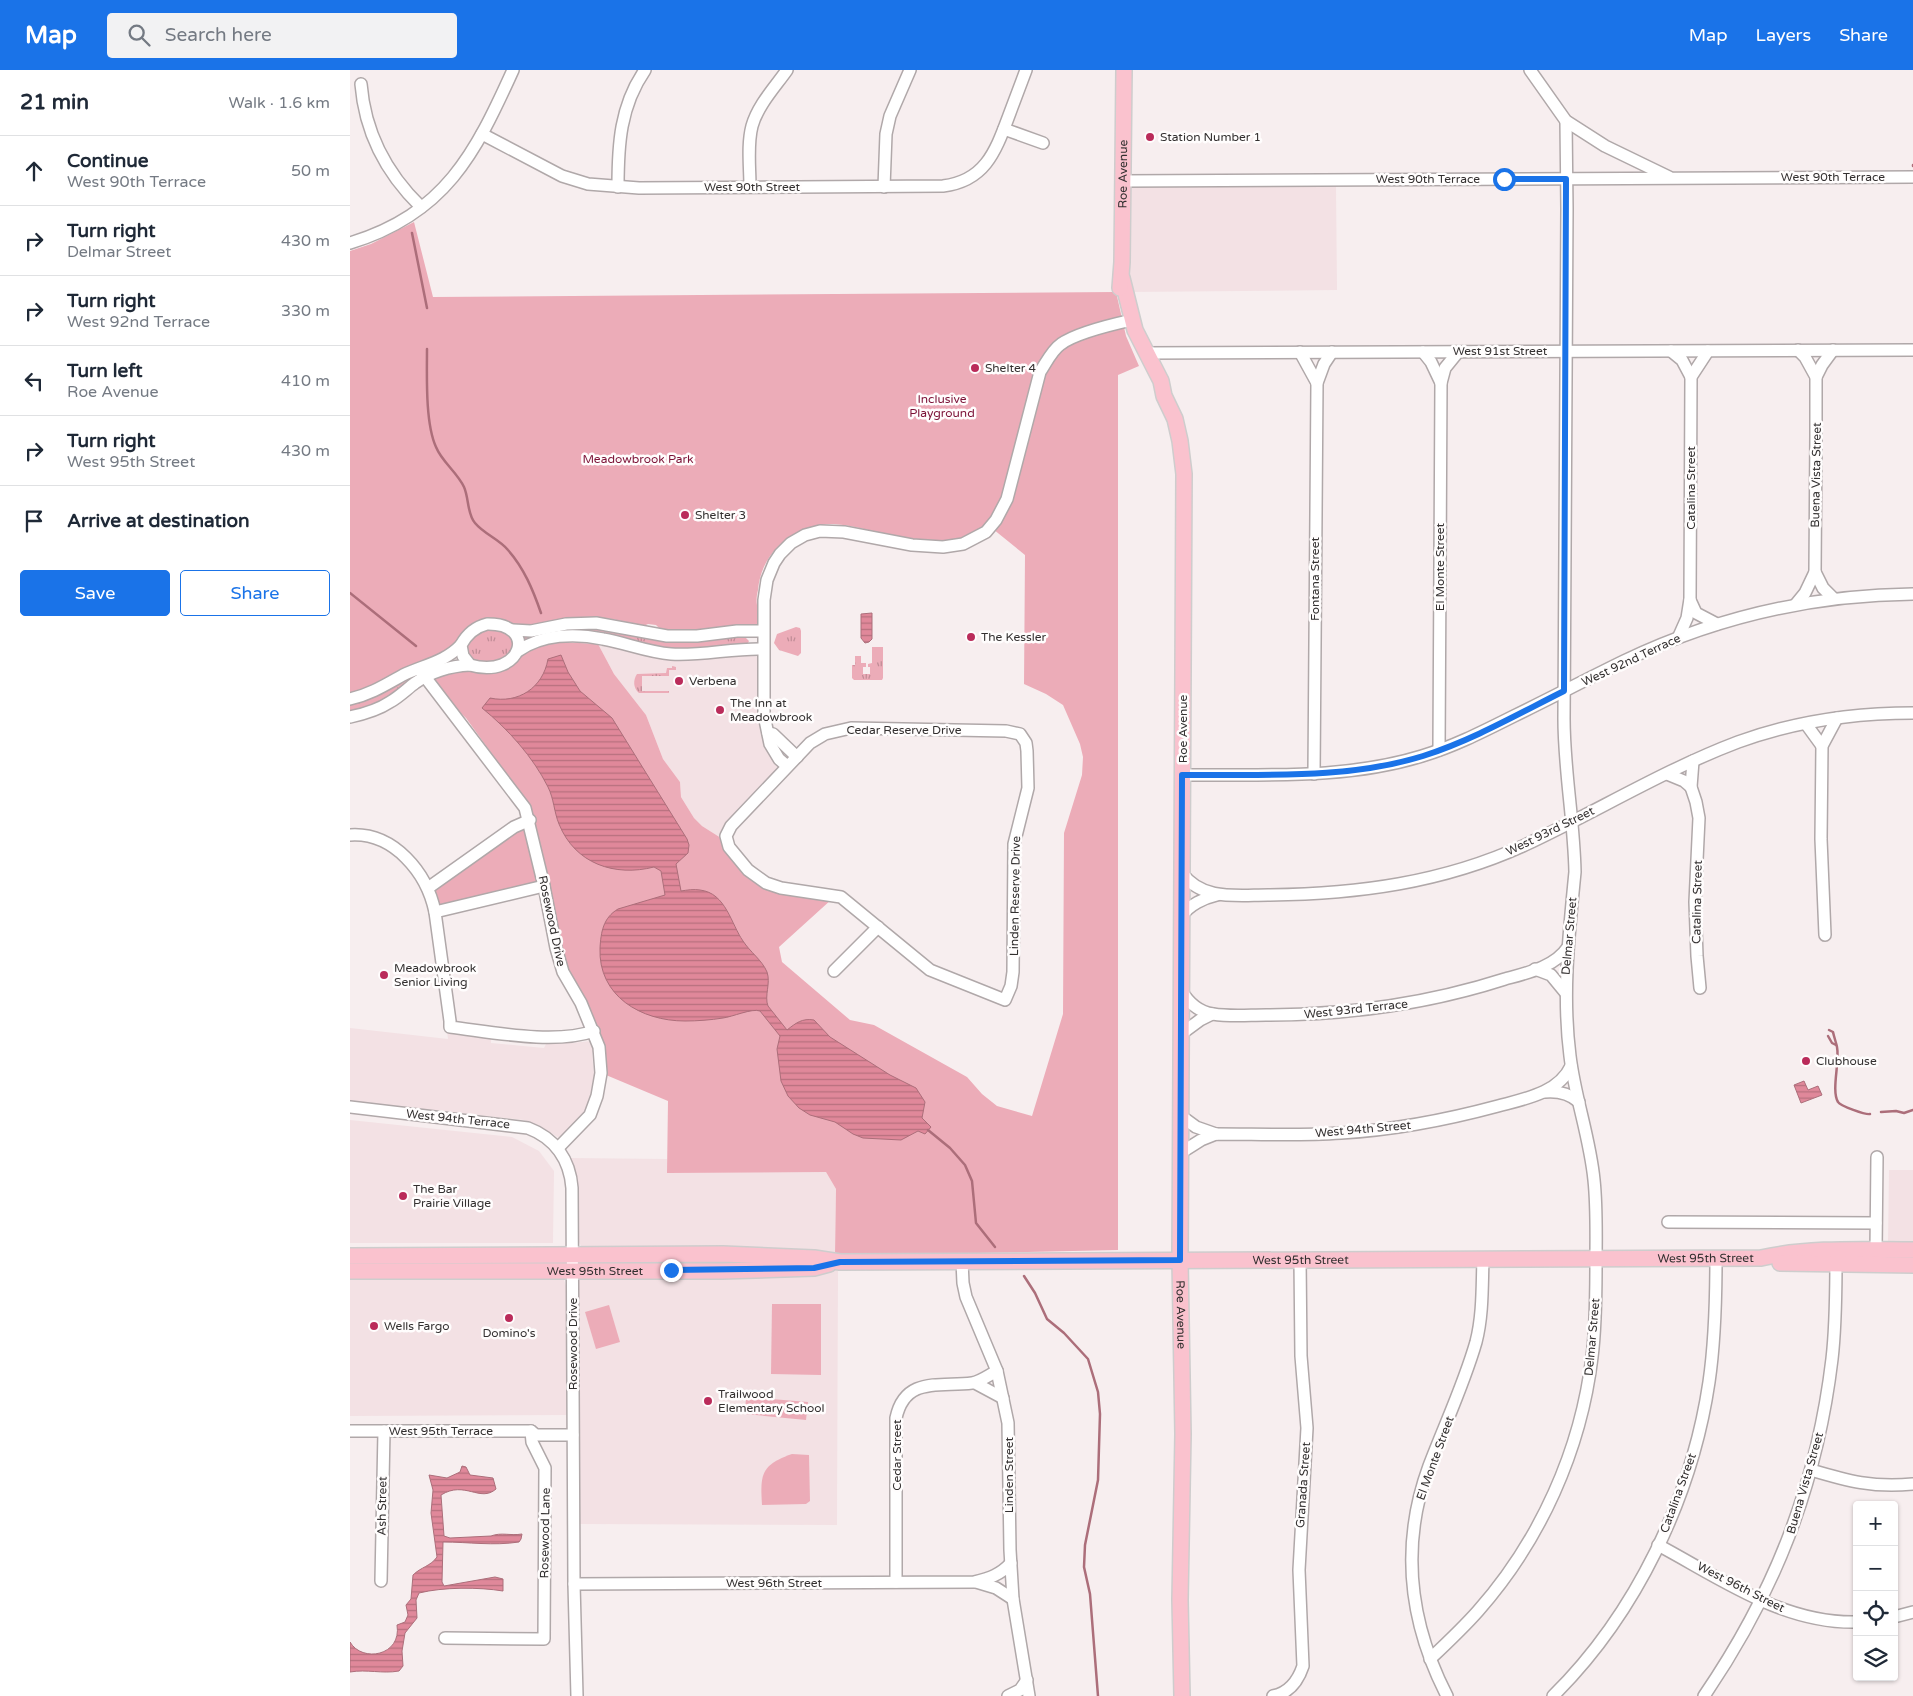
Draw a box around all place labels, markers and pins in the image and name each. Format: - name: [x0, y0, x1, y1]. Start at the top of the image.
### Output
- place label: Station Number 1: [1160, 130, 1261, 144]
- marker: Station Number 1: [1144, 131, 1156, 143]
- place label: Shelter 4: [985, 361, 1036, 375]
- marker: Shelter 4: [969, 362, 981, 374]
- place label: Shelter 3: [695, 508, 746, 522]
- marker: Shelter 3: [679, 509, 691, 521]
- place label: The Kessler: [981, 630, 1047, 644]
- marker: The Kessler: [965, 631, 977, 643]
- place label: Verbena: [689, 674, 736, 688]
- marker: Verbena: [673, 675, 685, 687]
- place label: The Inn at Meadowbrook: [730, 696, 813, 724]
- marker: The Inn at Meadowbrook: [714, 704, 726, 716]
- place label: Meadowbrook Senior Living: [394, 961, 477, 989]
- marker: Meadowbrook Senior Living: [378, 969, 390, 981]
- place label: Clubhouse: [1816, 1054, 1877, 1068]
- marker: Clubhouse: [1800, 1055, 1812, 1067]
- place label: The Bar Prairie Village: [413, 1182, 491, 1210]
- marker: The Bar Prairie Village: [397, 1190, 409, 1202]
- marker: Domino's: [503, 1312, 515, 1324]
- place label: Wells Fargo: [384, 1319, 450, 1333]
- marker: Wells Fargo: [368, 1320, 380, 1332]
- place label: Domino's: [483, 1326, 536, 1340]
- place label: Trailwood Elementary School: [718, 1387, 825, 1415]
- marker: Trailwood Elementary School: [702, 1395, 714, 1407]

